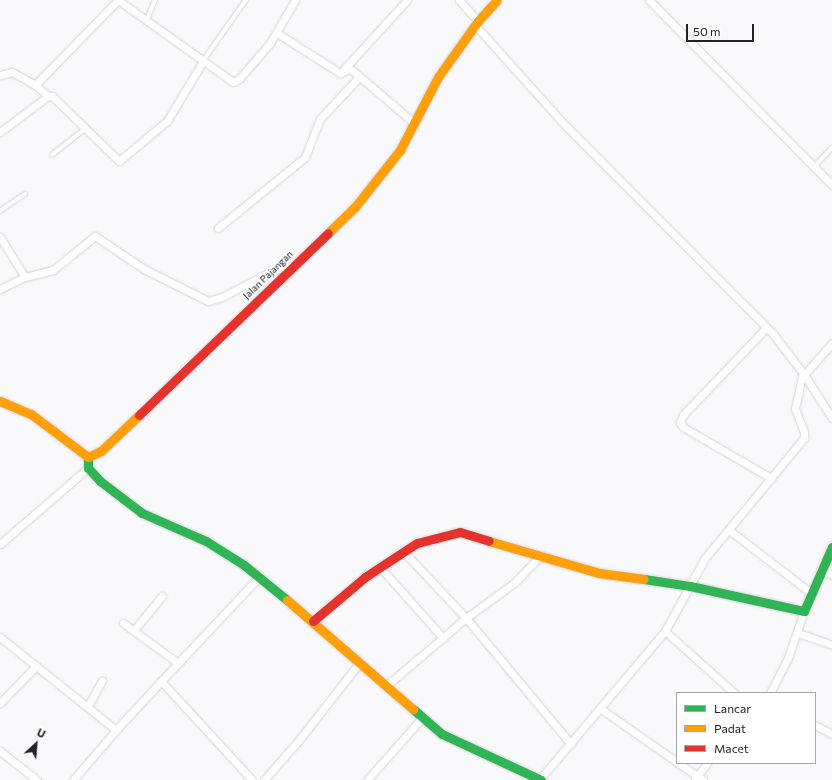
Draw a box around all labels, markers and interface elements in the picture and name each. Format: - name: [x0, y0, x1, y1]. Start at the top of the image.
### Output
- scale bar: [688, 16, 756, 42]
- text: 50 m: [693, 24, 721, 38]
- street label: Jalan Pajangan: [240, 248, 296, 302]
- legend: [676, 692, 816, 764]
- text: Lancar: [714, 701, 751, 715]
- text: Padat: [714, 721, 746, 735]
- north arrow: [16, 724, 56, 764]
- text: U: [35, 725, 48, 740]
- text: Macet: [714, 741, 749, 755]

